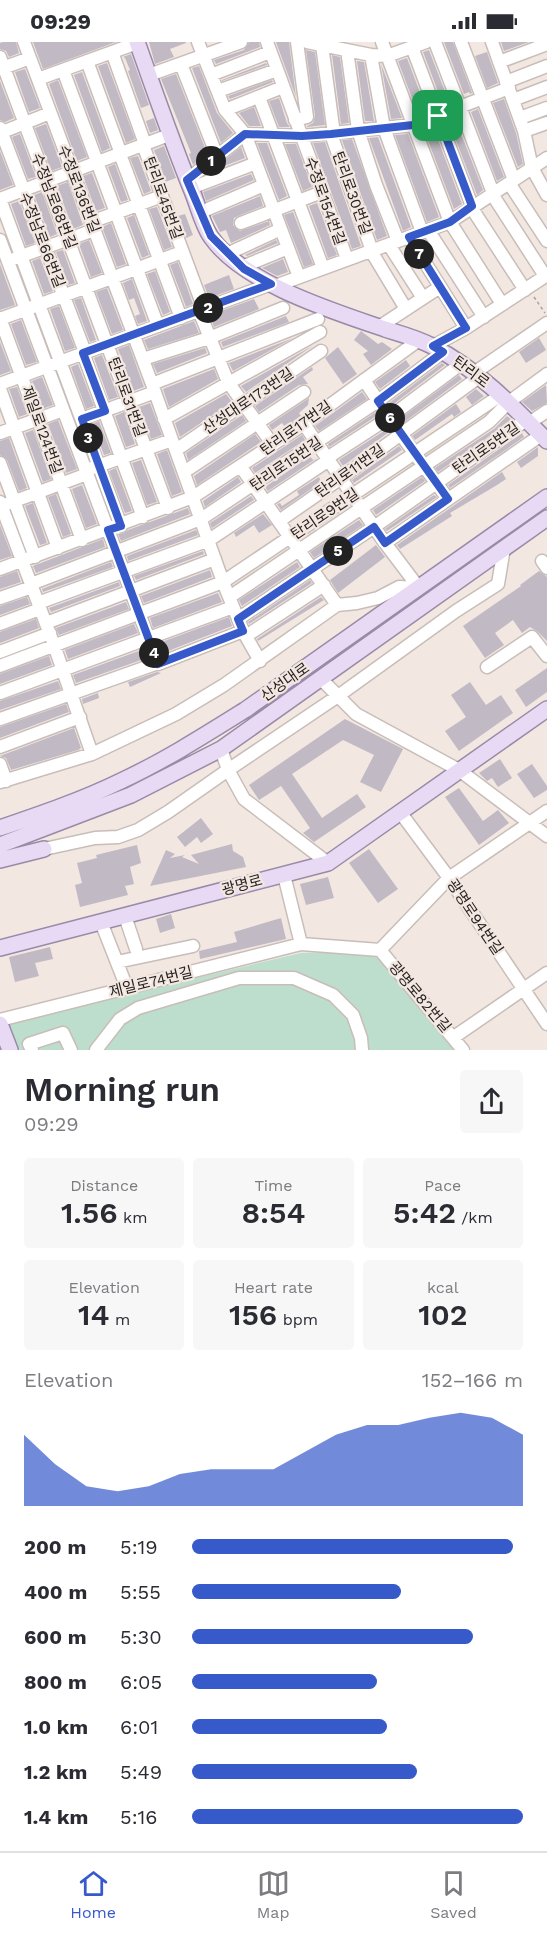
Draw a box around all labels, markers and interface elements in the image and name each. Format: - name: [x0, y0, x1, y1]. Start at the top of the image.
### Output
- text: 09:29: [30, 9, 91, 34]
- pin: [412, 90, 463, 141]
- icon: arrive: [421, 99, 454, 132]
- street label: 수정로136번길: [54, 142, 104, 236]
- pin: 1: [196, 146, 226, 176]
- street label: 탄리로30번길: [329, 149, 375, 237]
- street label: 수정남로68번길: [27, 151, 81, 251]
- text: 1: [208, 151, 214, 170]
- street label: 탄리로45번길: [140, 154, 186, 242]
- street label: 수정로154번길: [301, 154, 349, 248]
- street label: 수정남로66번길: [15, 190, 69, 290]
- pin: 7: [404, 239, 434, 269]
- text: 7: [414, 244, 424, 263]
- pin: 2: [193, 293, 223, 323]
- text: 2: [203, 298, 213, 317]
- street label: 탄리로: [449, 352, 493, 392]
- street label: 탄리로31번길: [104, 355, 150, 439]
- street label: 산성대로173번길: [199, 364, 297, 438]
- street label: 제일로124번길: [18, 384, 66, 476]
- street label: 탄리로17번길: [257, 397, 335, 459]
- pin: 6: [375, 403, 405, 433]
- text: 6: [385, 408, 395, 427]
- street label: 탄리로5번길: [449, 418, 523, 478]
- pin: 3: [73, 423, 103, 453]
- text: 3: [83, 428, 93, 447]
- street label: 탄리로15번길: [246, 433, 326, 495]
- street label: 탄리로11번길: [312, 440, 388, 502]
- street label: 탄리로9번길: [288, 485, 362, 543]
- pin: 5: [323, 536, 353, 566]
- text: 5: [333, 541, 343, 560]
- pin: 4: [139, 638, 169, 668]
- text: 4: [149, 643, 159, 662]
- street label: 산성대로: [257, 659, 313, 705]
- street label: 광명로: [220, 871, 264, 899]
- street label: 광명로94번길: [443, 876, 507, 958]
- street label: 광명로82번길: [385, 958, 455, 1036]
- street label: 제일로74번길: [107, 963, 195, 1001]
- text: Morning run: [24, 1070, 220, 1109]
- button: share: [460, 1070, 523, 1133]
- text: 09:29: [24, 1112, 79, 1136]
- text: Distance: [70, 1176, 138, 1195]
- text: Time: [254, 1176, 293, 1195]
- text: Pace: [424, 1176, 461, 1195]
- text: 1.56: [61, 1195, 118, 1230]
- text: 8:54: [241, 1195, 306, 1230]
- text: 5:42: [393, 1195, 456, 1230]
- text: km: [118, 1208, 147, 1227]
- text: /km: [456, 1208, 493, 1227]
- text: Elevation: [68, 1278, 140, 1297]
- text: Heart rate: [234, 1278, 313, 1297]
- text: kcal: [427, 1278, 459, 1297]
- text: 14: [78, 1297, 110, 1332]
- text: 156: [229, 1297, 277, 1332]
- text: 102: [418, 1297, 467, 1332]
- text: m: [110, 1310, 130, 1329]
- text: bpm: [277, 1310, 318, 1329]
- text: Elevation: [24, 1368, 113, 1392]
- text: 152–166 m: [422, 1368, 523, 1392]
- text: 200 m: [24, 1535, 86, 1559]
- text: 5:19: [120, 1535, 158, 1559]
- text: 400 m: [24, 1580, 87, 1604]
- text: 5:55: [120, 1580, 161, 1604]
- text: 600 m: [24, 1625, 87, 1649]
- text: 5:30: [120, 1625, 162, 1649]
- text: 800 m: [24, 1670, 87, 1694]
- text: 6:05: [120, 1670, 162, 1694]
- text: 1.0 km: [24, 1715, 88, 1739]
- text: 6:01: [120, 1715, 158, 1739]
- text: 1.2 km: [24, 1760, 87, 1784]
- text: 5:49: [120, 1760, 162, 1784]
- text: 1.4 km: [24, 1805, 88, 1829]
- text: 5:16: [120, 1805, 158, 1829]
- tab: Home: [70, 1867, 116, 1922]
- tab: Map: [257, 1867, 290, 1922]
- tab: Saved: [430, 1867, 477, 1922]

